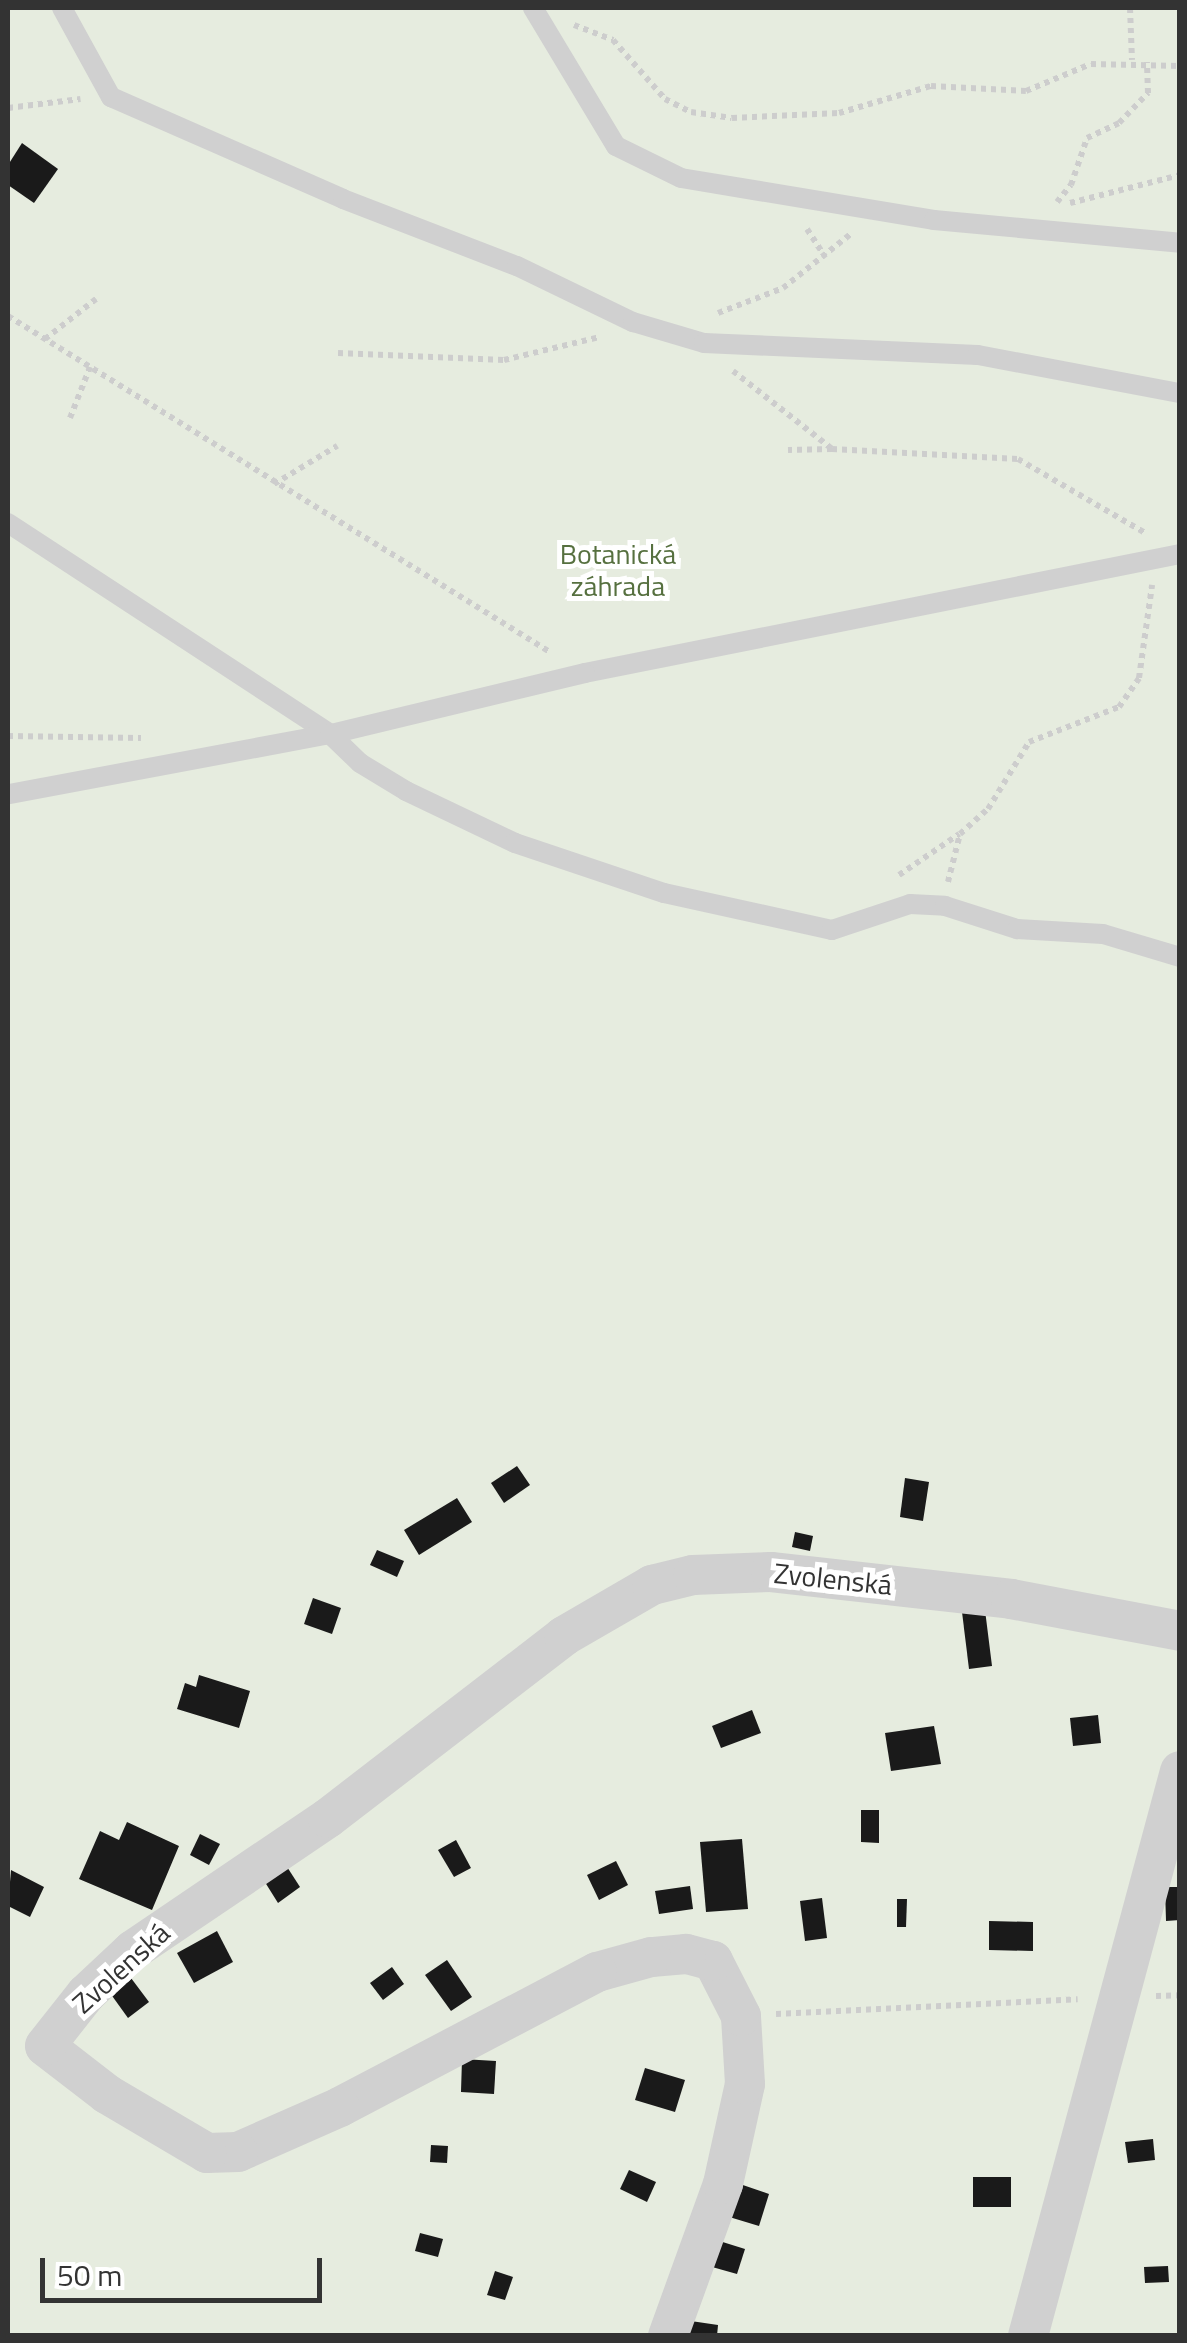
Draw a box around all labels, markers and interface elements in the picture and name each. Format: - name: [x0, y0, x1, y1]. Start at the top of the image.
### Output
- park label: Botanická záhrada: [560, 537, 676, 603]
- street label: Zvolenská: [772, 1556, 894, 1602]
- street label: Zvolenská: [66, 1916, 176, 2020]
- scale bar: [45, 2238, 328, 2300]
- text: 50 m: [57, 2252, 122, 2298]

